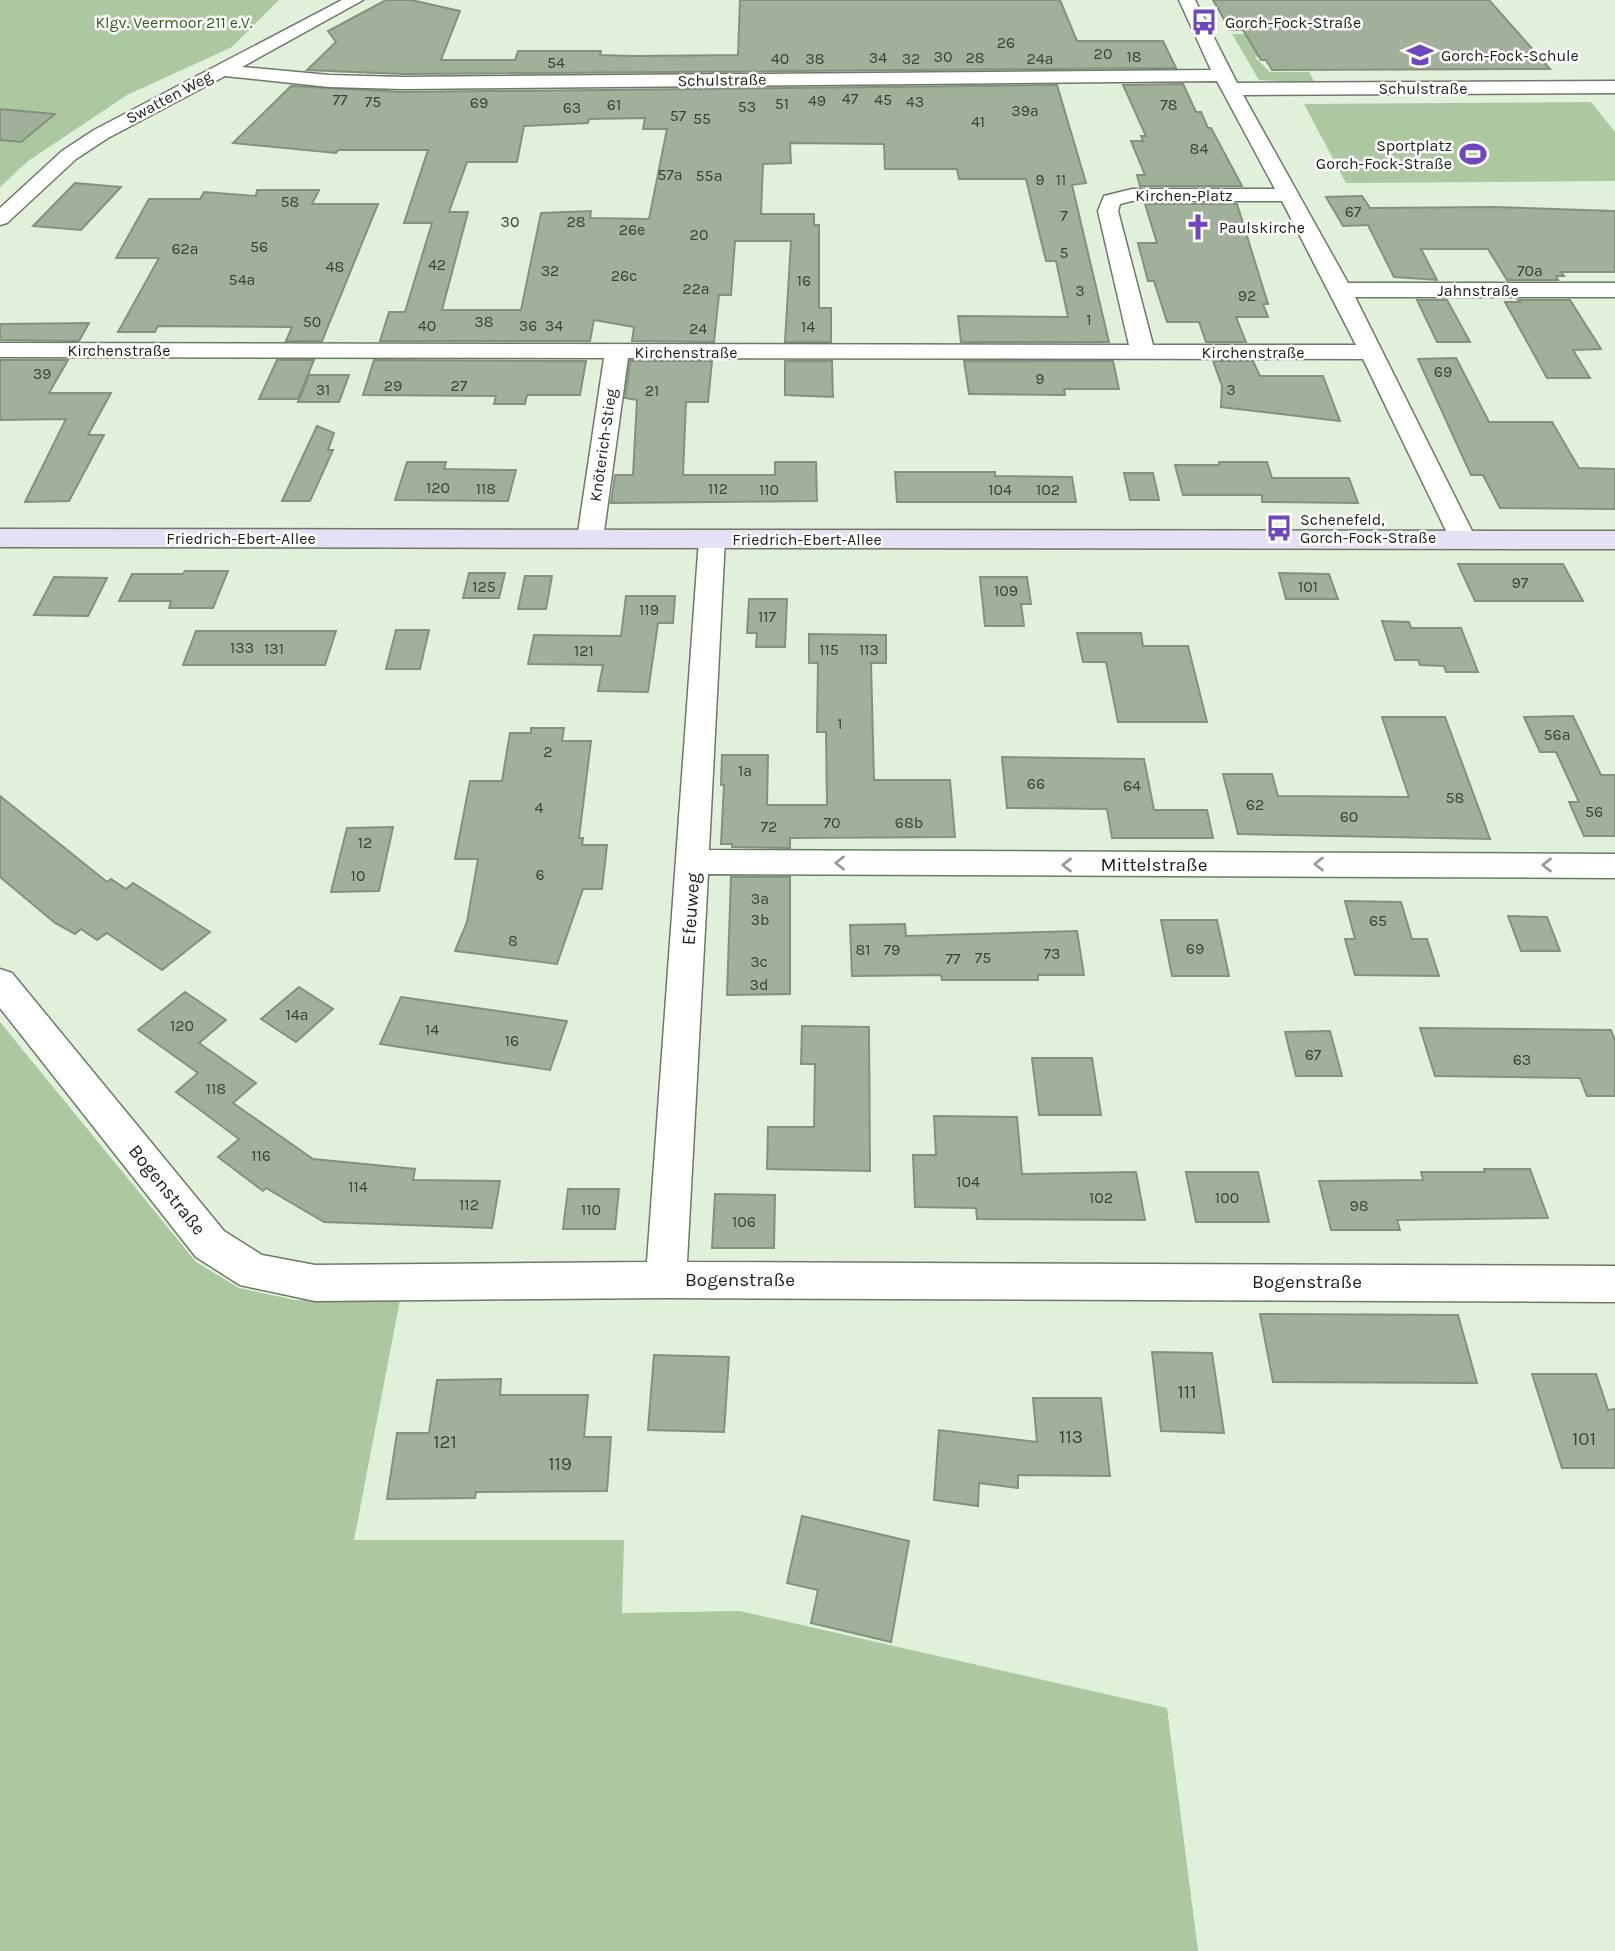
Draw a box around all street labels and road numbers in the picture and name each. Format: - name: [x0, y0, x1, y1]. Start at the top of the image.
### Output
- street label: Swatten Weg: [123, 66, 215, 128]
- street label: Schulstraße: [677, 70, 767, 90]
- street label: Schulstraße: [1379, 79, 1467, 98]
- street label: Kirchen-Platz: [1135, 186, 1233, 205]
- street label: Jahnstraße: [1437, 281, 1519, 300]
- street label: Kirchenstraße: [67, 341, 171, 360]
- street label: Kirchenstraße: [634, 343, 738, 362]
- street label: Kirchenstraße: [1201, 343, 1305, 362]
- street label: Knöterich-Stieg: [586, 387, 620, 503]
- street label: Friedrich-Ebert-Allee: [166, 529, 316, 548]
- street label: Friedrich-Ebert-Allee: [732, 530, 882, 549]
- street label: Mittelstraße: [1101, 854, 1208, 876]
- street label: Efeuweg: [677, 872, 705, 946]
- street label: Bogenstraße: [124, 1140, 210, 1240]
- street label: Bogenstraße: [685, 1269, 795, 1291]
- street label: Bogenstraße: [1252, 1271, 1362, 1293]

